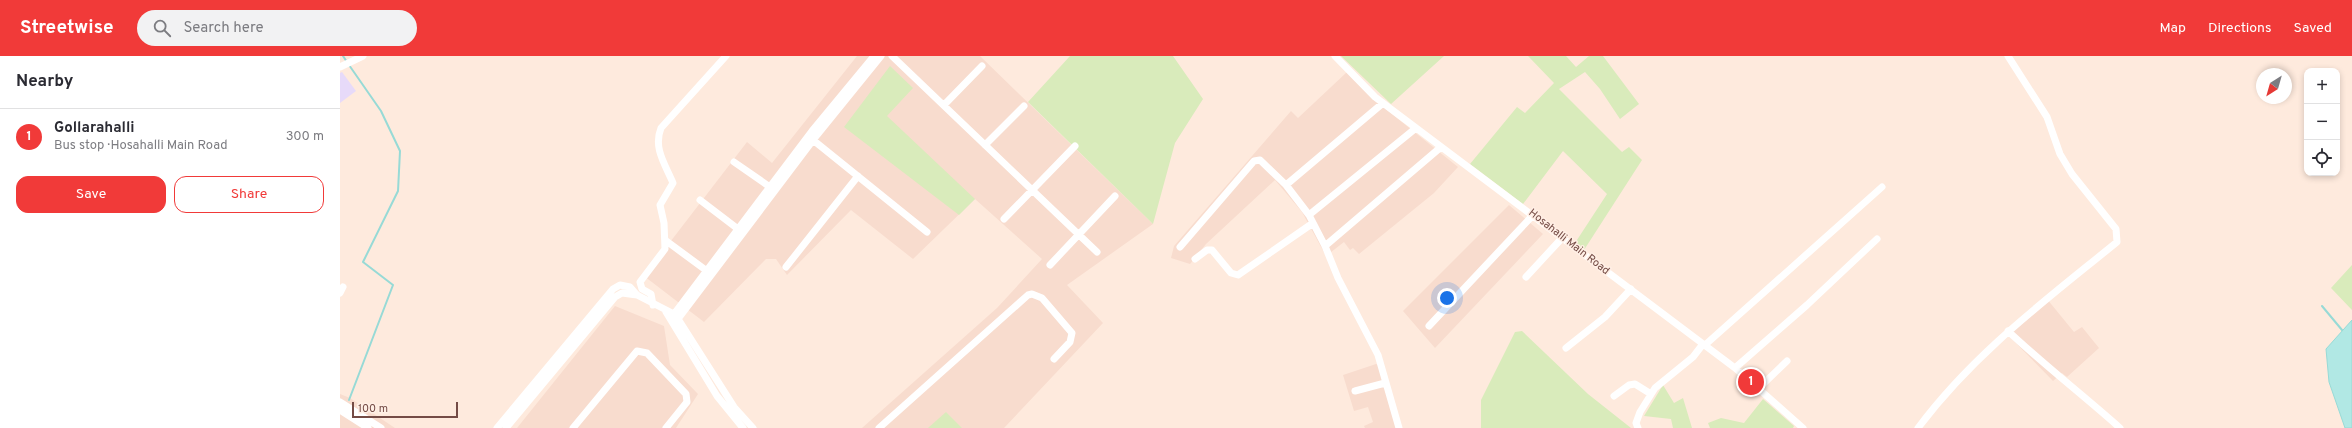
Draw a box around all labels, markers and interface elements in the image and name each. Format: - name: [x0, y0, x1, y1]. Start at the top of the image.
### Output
- search box: [137, 10, 417, 46]
- text: Streetwise: [20, 16, 113, 40]
- icon: search: [151, 17, 173, 39]
- text: Search here: [183, 19, 264, 38]
- text: Map: [2160, 20, 2186, 37]
- text: Directions: [2208, 20, 2272, 37]
- text: Saved: [2294, 20, 2332, 37]
- north arrow: [2256, 68, 2292, 104]
- map controls: [2304, 68, 2340, 176]
- button: +: [2304, 68, 2340, 104]
- text: Nearby: [16, 71, 73, 93]
- button: −: [2304, 104, 2340, 140]
- text: Gollarahalli: [54, 119, 135, 138]
- text: 1: [26, 129, 32, 145]
- text: 300 m: [286, 129, 324, 145]
- text: Bus stop · Hosahalli Main Road: [54, 138, 228, 154]
- button: locate: [2304, 140, 2340, 176]
- button: Save: [16, 176, 166, 213]
- button: Share: [174, 176, 324, 213]
- street label: Hosahalli Main Road: [1526, 206, 1612, 278]
- your location: [1437, 288, 1457, 308]
- pin: 1: [1738, 367, 1764, 397]
- scale bar: [352, 400, 458, 419]
- text: 100 m: [358, 402, 388, 416]

